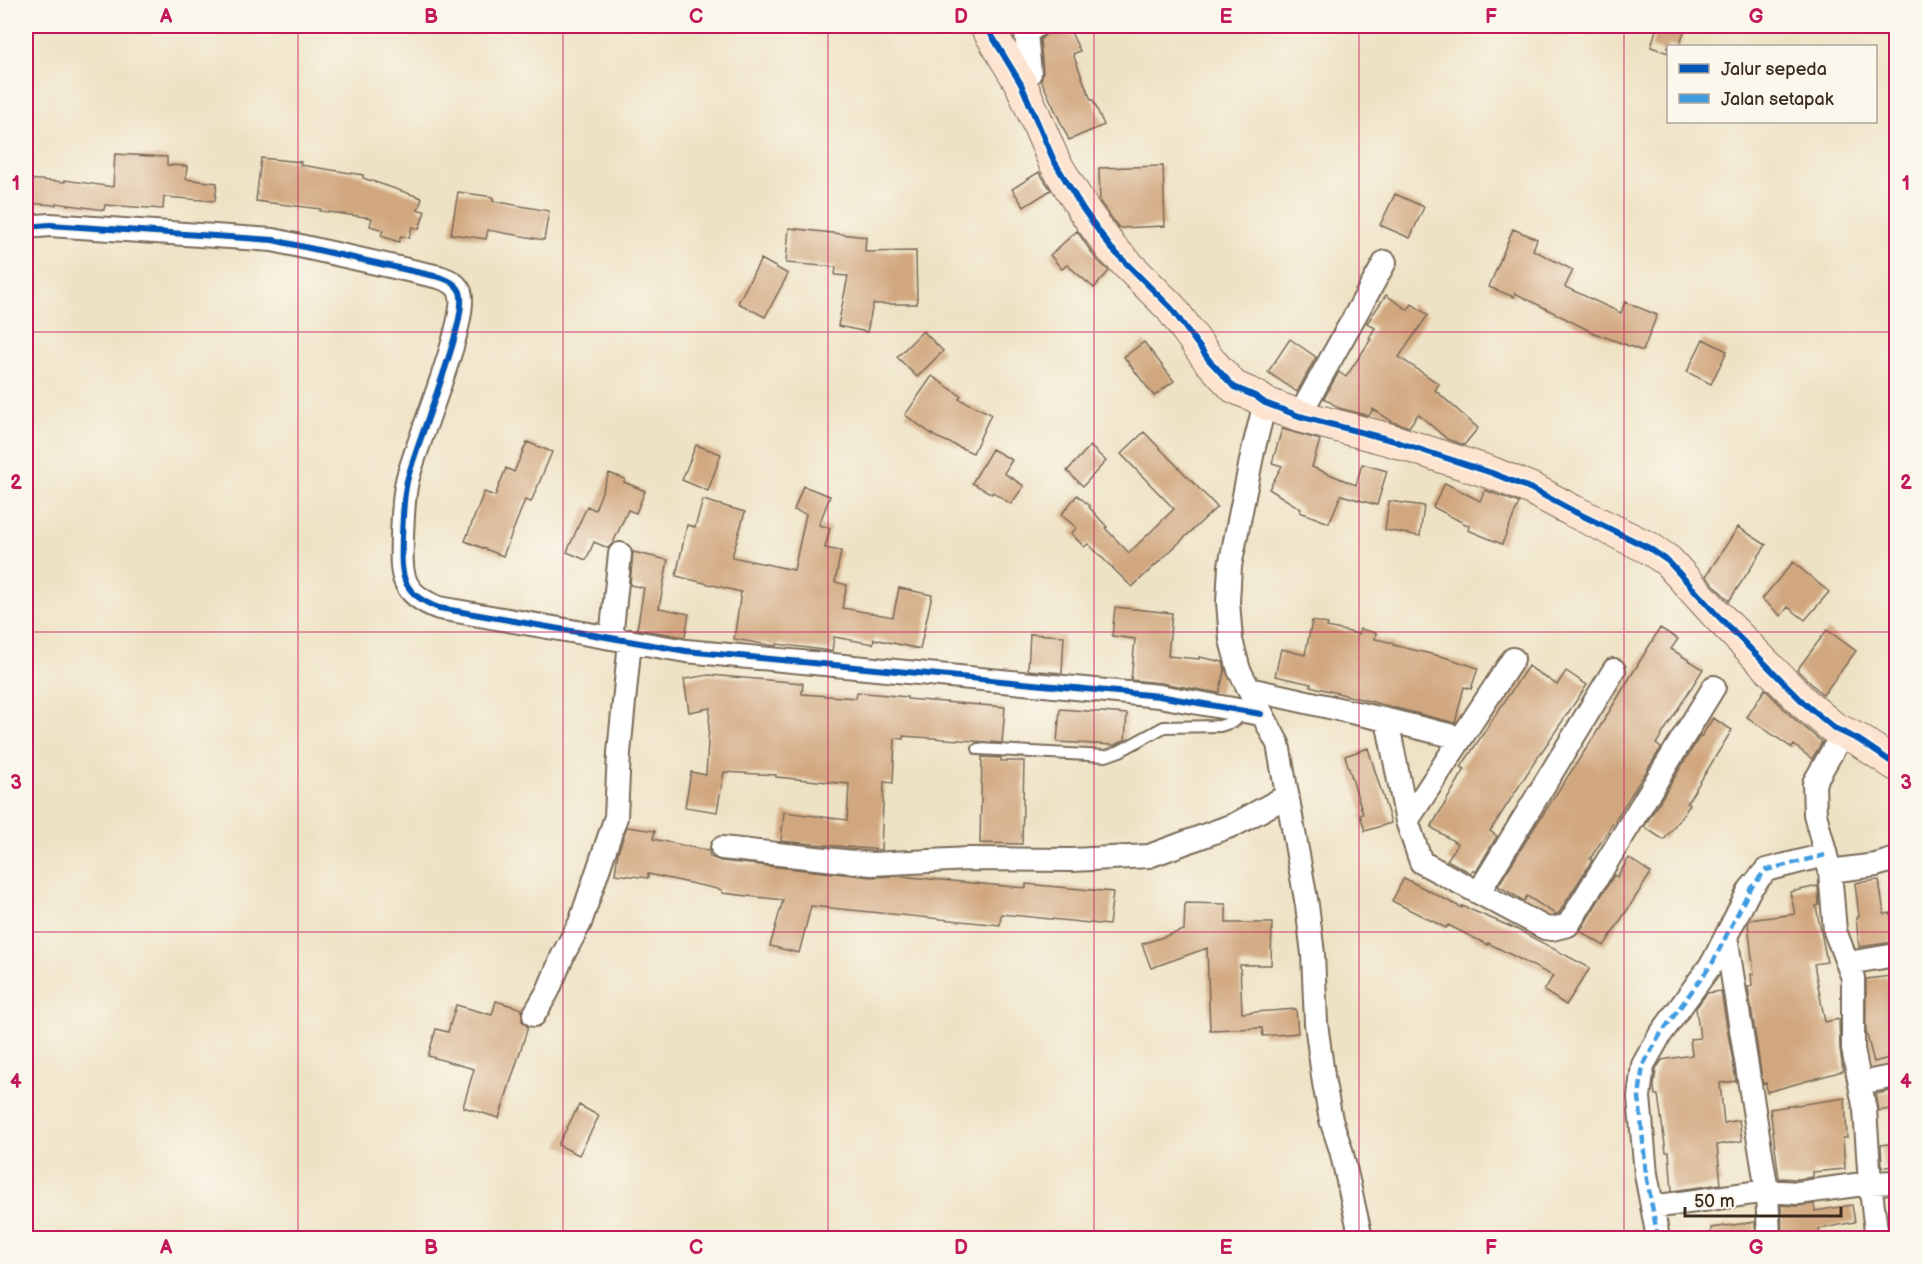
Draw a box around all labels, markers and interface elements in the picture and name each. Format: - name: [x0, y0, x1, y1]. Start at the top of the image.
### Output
- text: A: [159, 5, 173, 29]
- text: B: [424, 5, 438, 29]
- text: C: [689, 5, 703, 29]
- text: D: [954, 5, 968, 29]
- text: E: [1220, 5, 1233, 29]
- text: F: [1485, 5, 1497, 29]
- text: G: [1749, 5, 1764, 29]
- legend: [1667, 45, 1877, 123]
- text: Jalur sepeda: [1721, 59, 1827, 80]
- text: Jalan setapak: [1721, 89, 1834, 110]
- text: 1: [12, 172, 20, 196]
- text: 1: [1902, 172, 1910, 196]
- text: 2: [10, 471, 22, 495]
- text: 2: [1900, 471, 1912, 495]
- text: 3: [10, 771, 22, 795]
- text: 3: [1900, 771, 1912, 795]
- text: 4: [10, 1070, 22, 1094]
- text: 4: [1900, 1070, 1912, 1094]
- scale bar: [1685, 1180, 1841, 1218]
- text: 50 m: [1694, 1191, 1735, 1212]
- text: A: [159, 1236, 173, 1260]
- text: B: [424, 1236, 438, 1260]
- text: C: [689, 1236, 703, 1260]
- text: D: [954, 1236, 968, 1260]
- text: E: [1220, 1236, 1233, 1260]
- text: F: [1485, 1236, 1497, 1260]
- text: G: [1749, 1236, 1764, 1260]

